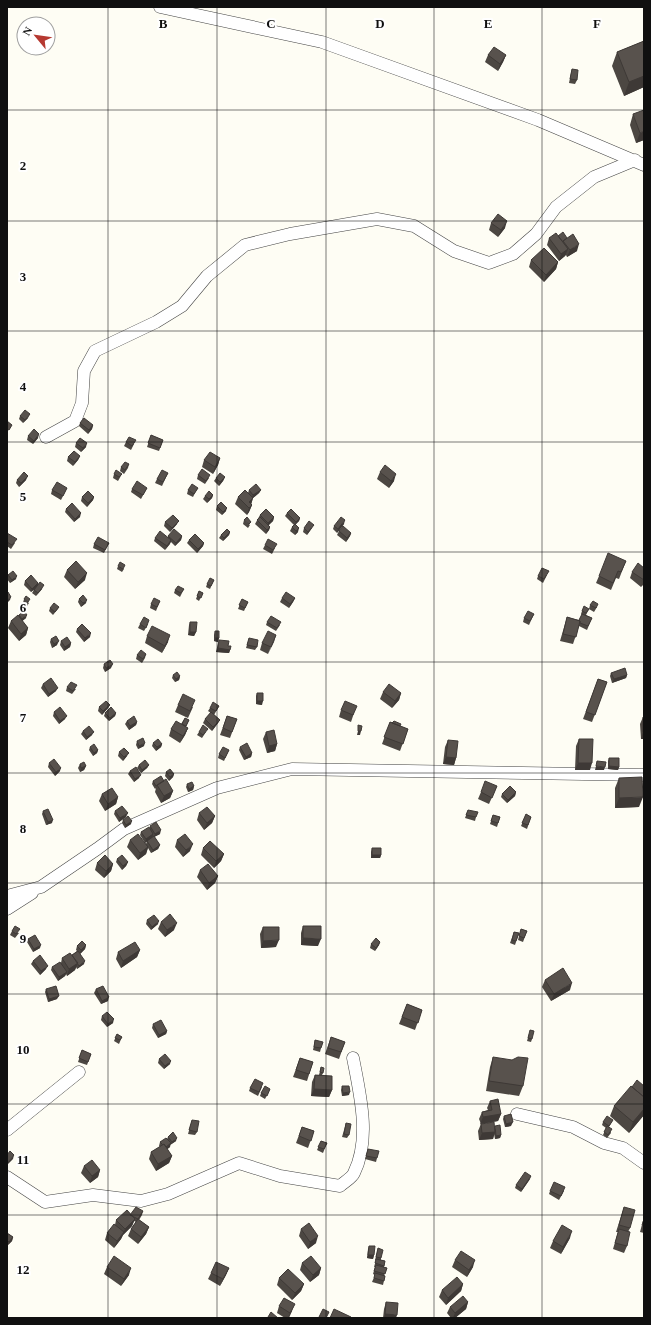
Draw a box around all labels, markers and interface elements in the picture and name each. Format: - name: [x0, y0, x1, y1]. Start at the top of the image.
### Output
- north arrow: [16, 16, 56, 56]
- text: B: [159, 16, 168, 31]
- text: C: [266, 16, 276, 31]
- text: D: [375, 16, 385, 31]
- text: E: [484, 16, 492, 31]
- text: F: [593, 16, 601, 31]
- text: N: [20, 25, 34, 38]
- text: 2: [20, 158, 26, 173]
- text: 3: [20, 269, 27, 284]
- text: 4: [20, 379, 27, 394]
- text: 5: [20, 489, 27, 504]
- text: 6: [20, 600, 27, 615]
- text: 7: [20, 710, 27, 725]
- text: 8: [20, 821, 27, 836]
- text: 9: [20, 931, 27, 946]
- text: 10: [17, 1042, 30, 1057]
- text: 11: [17, 1152, 29, 1167]
- text: 12: [17, 1262, 30, 1277]

